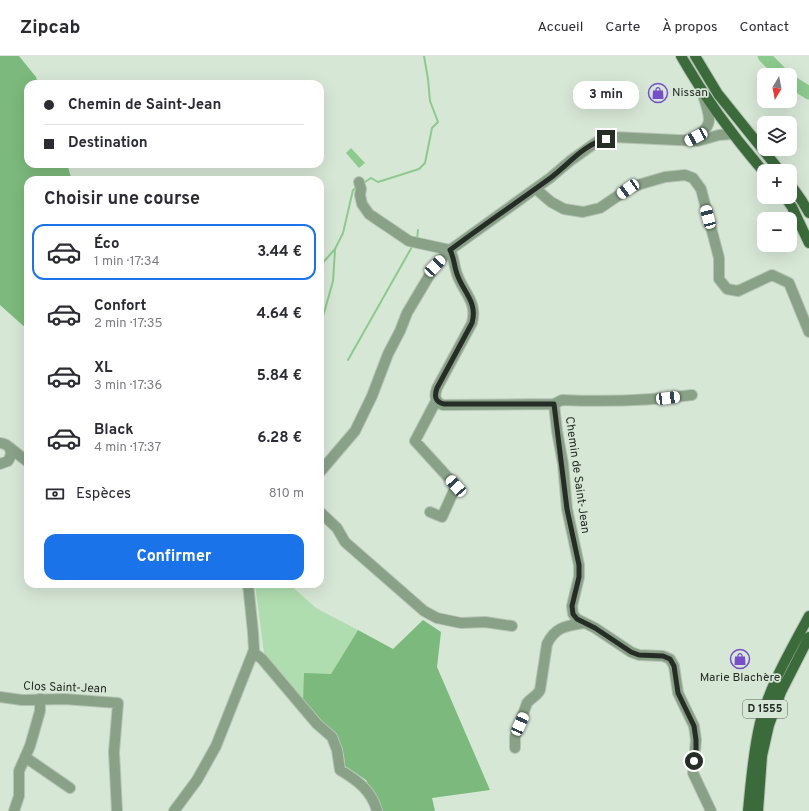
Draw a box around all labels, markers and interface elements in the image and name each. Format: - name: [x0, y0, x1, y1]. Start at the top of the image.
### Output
- text: Zipcab: [20, 16, 80, 40]
- text: Accueil: [537, 19, 583, 36]
- text: Carte: [605, 19, 640, 36]
- text: À propos: [662, 19, 718, 36]
- text: Contact: [740, 19, 789, 36]
- north arrow: [757, 68, 797, 108]
- map controls: [757, 68, 797, 252]
- callout: 3 min: [573, 81, 639, 109]
- shop icon: Nissan: [647, 82, 669, 104]
- place label: Nissan: [672, 85, 708, 101]
- text: 3 min: [589, 87, 623, 103]
- text: Chemin de Saint-Jean: [68, 96, 221, 115]
- button: layers: [757, 116, 797, 156]
- car: [683, 126, 709, 148]
- route end: [597, 130, 615, 148]
- text: Destination: [68, 134, 148, 153]
- button: +: [757, 164, 797, 204]
- car: [615, 177, 641, 201]
- text: Choisir une course: [44, 188, 200, 211]
- car: [699, 204, 717, 230]
- button: −: [757, 212, 797, 252]
- icon: car: [46, 234, 82, 270]
- text: Éco: [94, 235, 119, 254]
- text: 3.44 €: [257, 243, 302, 262]
- car: [422, 253, 448, 279]
- text: 1 min · 17:34: [94, 254, 160, 270]
- icon: car: [46, 296, 82, 332]
- text: Confort: [94, 297, 146, 316]
- text: 4.64 €: [257, 305, 302, 324]
- text: 2 min · 17:35: [94, 316, 163, 332]
- icon: car: [46, 358, 82, 394]
- text: XL: [94, 359, 112, 378]
- text: 5.84 €: [257, 367, 302, 386]
- text: 3 min · 17:36: [94, 378, 162, 394]
- car: [655, 391, 681, 405]
- street label: Chemin de Saint-Jean: [561, 415, 593, 535]
- icon: car: [46, 420, 82, 456]
- text: Black: [94, 421, 134, 440]
- text: 6.28 €: [257, 429, 302, 448]
- text: 4 min · 17:37: [94, 440, 161, 456]
- car: [444, 473, 468, 499]
- icon: cash: [44, 483, 66, 505]
- text: Espèces: [76, 485, 131, 504]
- text: 810 m: [269, 486, 304, 502]
- button: Confirmer: [44, 534, 304, 580]
- shop icon: Marie Blachère: [729, 648, 751, 670]
- place label: Marie Blachère: [700, 670, 780, 686]
- street label: Clos Saint-Jean: [23, 679, 107, 697]
- road number: D 1555: [743, 700, 787, 718]
- car: [510, 711, 530, 737]
- route start: [685, 752, 703, 770]

